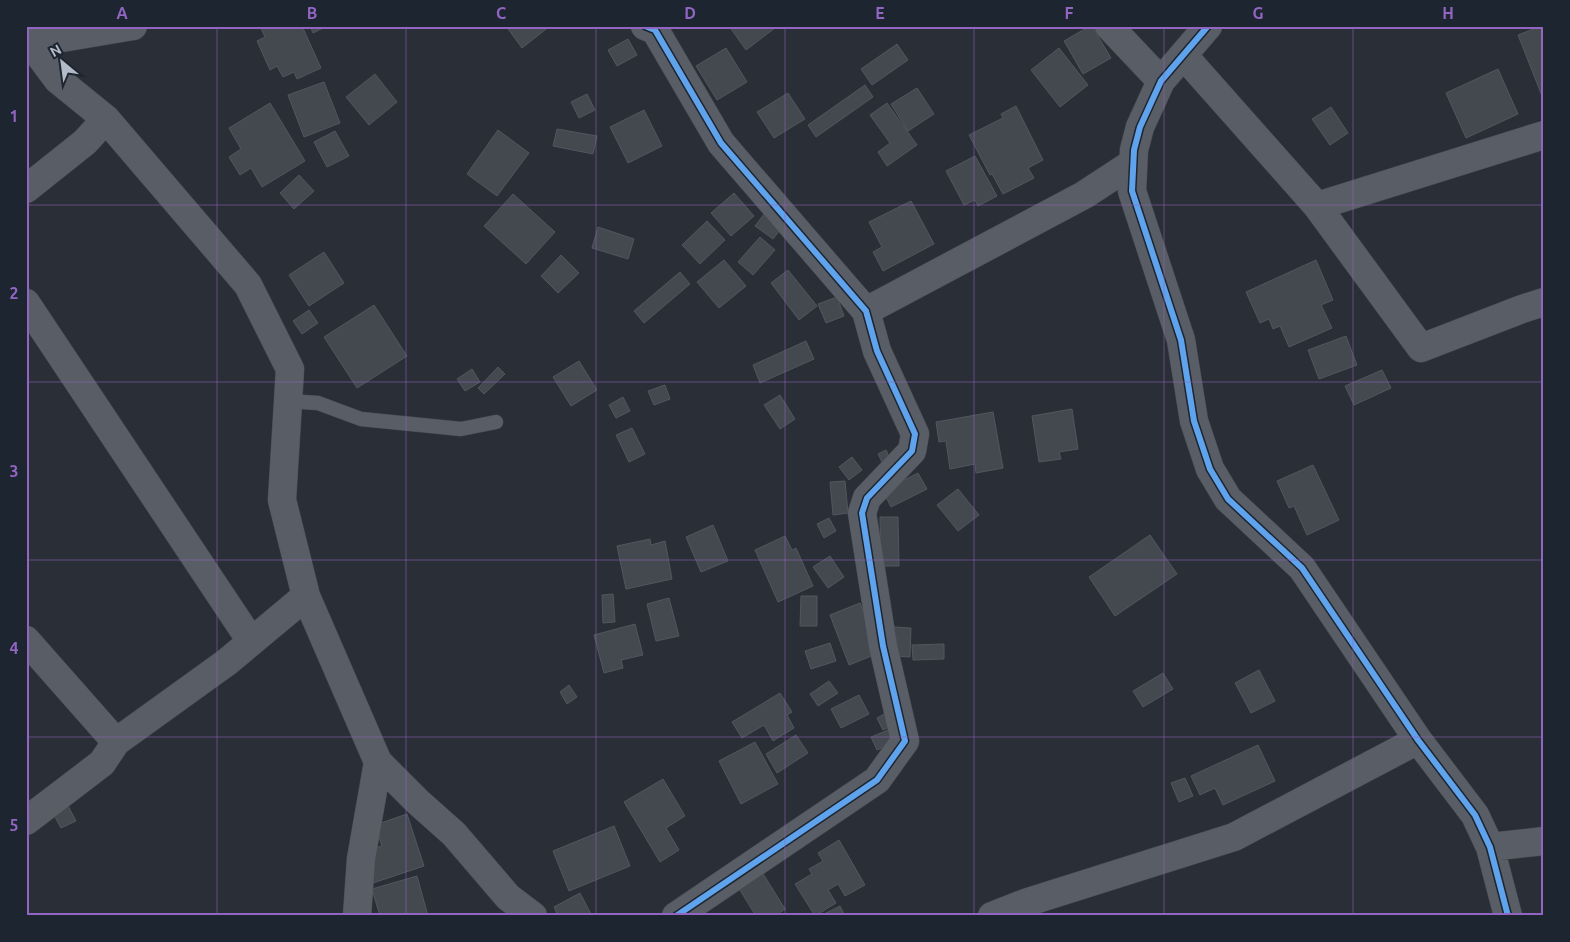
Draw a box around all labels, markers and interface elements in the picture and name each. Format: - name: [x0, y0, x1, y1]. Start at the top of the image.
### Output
- text: A: [116, 4, 128, 22]
- text: B: [307, 4, 317, 22]
- text: C: [496, 4, 506, 22]
- text: D: [684, 4, 696, 22]
- text: E: [875, 4, 885, 22]
- text: F: [1065, 4, 1074, 22]
- text: G: [1252, 4, 1264, 22]
- text: H: [1442, 4, 1454, 22]
- north arrow: [38, 38, 88, 88]
- text: N: [47, 41, 64, 60]
- text: 1: [9, 107, 19, 125]
- text: 2: [9, 284, 19, 302]
- text: 3: [9, 462, 19, 480]
- text: 4: [9, 639, 19, 657]
- text: 5: [9, 816, 19, 834]

